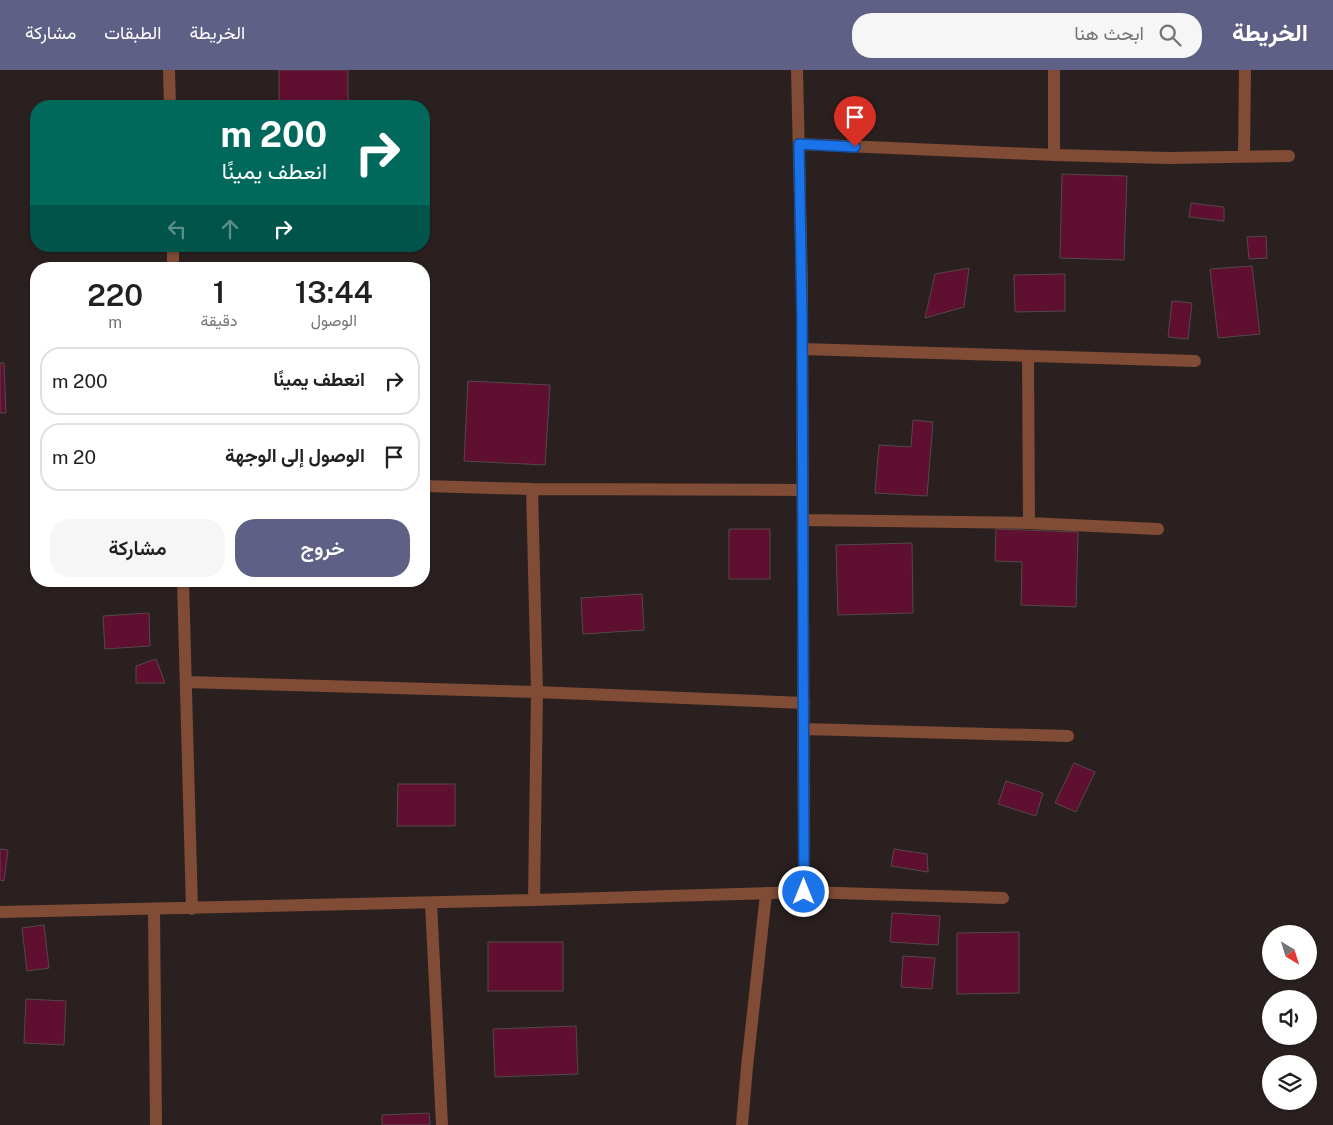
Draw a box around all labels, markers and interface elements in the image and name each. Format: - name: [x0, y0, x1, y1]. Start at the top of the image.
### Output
- search box: [852, 13, 1202, 58]
- text: الخريطة: [1232, 18, 1308, 46]
- icon: search: [1156, 21, 1184, 49]
- text: مشاركة: [25, 22, 76, 43]
- text: الطبقات: [104, 22, 161, 43]
- text: الخريطة: [189, 22, 245, 43]
- text: ابحث هنا: [1074, 22, 1144, 44]
- pin: [834, 96, 876, 147]
- icon: arrive: [841, 103, 869, 131]
- text: 200 m: [221, 114, 327, 155]
- icon: right: [345, 120, 410, 185]
- text: انعطف يمينًا: [222, 158, 327, 184]
- icon: left: [163, 215, 191, 243]
- icon: ahead: [216, 215, 244, 243]
- icon: right: [269, 215, 297, 243]
- text: 1: [213, 274, 225, 310]
- text: 13:44: [295, 274, 373, 310]
- text: 220: [87, 277, 143, 313]
- text: دقيقة: [200, 311, 238, 330]
- text: الوصول: [311, 311, 357, 330]
- text: m: [108, 313, 122, 332]
- icon: right: [380, 367, 408, 395]
- text: انعطف يمينًا: [273, 368, 365, 390]
- text: 200 m: [52, 370, 108, 392]
- icon: arrive: [380, 443, 408, 471]
- text: الوصول إلى الوجهة: [225, 444, 365, 466]
- text: 20 m: [52, 446, 96, 468]
- button: مشاركة: [50, 519, 225, 577]
- button: خروج: [235, 519, 410, 577]
- position arrow: [777, 865, 829, 917]
- north arrow: [1262, 925, 1318, 980]
- map controls: [1262, 925, 1317, 1110]
- button: sound: [1262, 990, 1317, 1045]
- button: layers: [1262, 1055, 1317, 1110]

